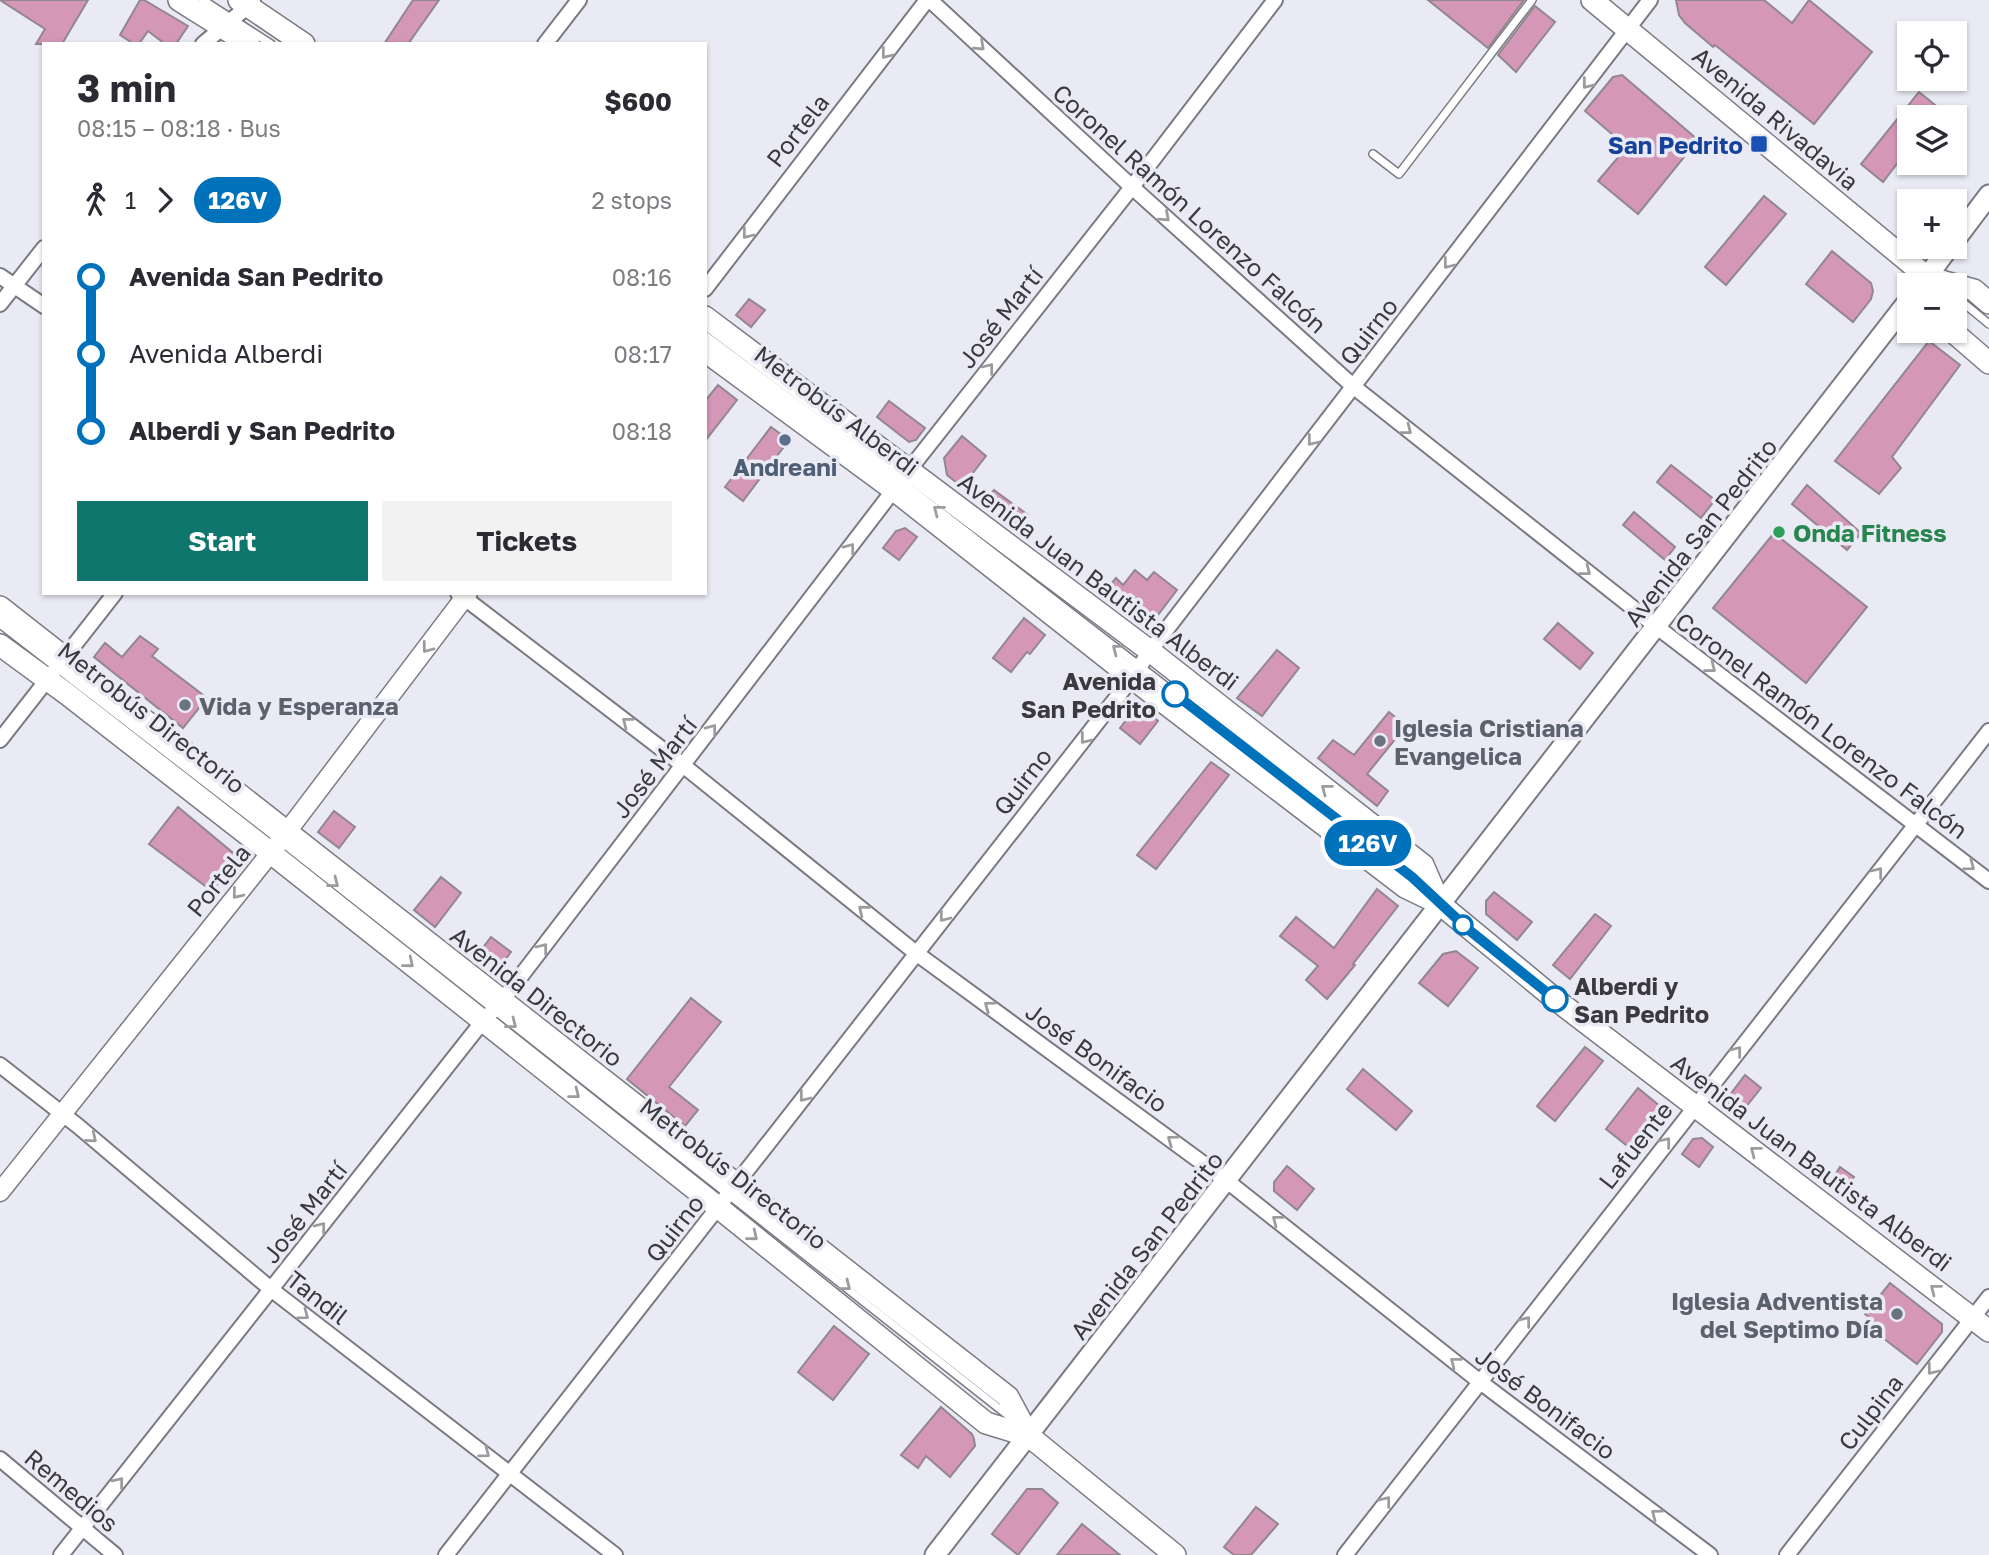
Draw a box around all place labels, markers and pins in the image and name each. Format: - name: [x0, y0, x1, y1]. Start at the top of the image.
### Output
- place label: San Pedrito: [1608, 130, 1743, 159]
- marker: San Pedrito: [1749, 134, 1769, 154]
- marker: Andreani: [777, 432, 793, 448]
- place label: Andreani: [733, 452, 837, 481]
- place label: Onda Fitness: [1793, 518, 1947, 547]
- marker: Onda Fitness: [1771, 524, 1787, 540]
- place label: Avenida San Pedrito: [1021, 666, 1156, 723]
- marker: Avenida San Pedrito: [1162, 681, 1188, 707]
- place label: Vida y Esperanza: [199, 691, 399, 720]
- marker: Vida y Esperanza: [177, 697, 193, 713]
- place label: Iglesia Cristiana Evangelica: [1394, 713, 1584, 770]
- marker: Iglesia Cristiana Evangelica: [1372, 733, 1388, 749]
- unlabelled marker: [1453, 915, 1473, 935]
- place label: Alberdi y San Pedrito: [1574, 971, 1709, 1028]
- marker: Alberdi y San Pedrito: [1542, 986, 1568, 1012]
- place label: Iglesia Adventista del Septimo Día: [1671, 1286, 1883, 1343]
- marker: Iglesia Adventista del Septimo Día: [1889, 1306, 1905, 1322]

